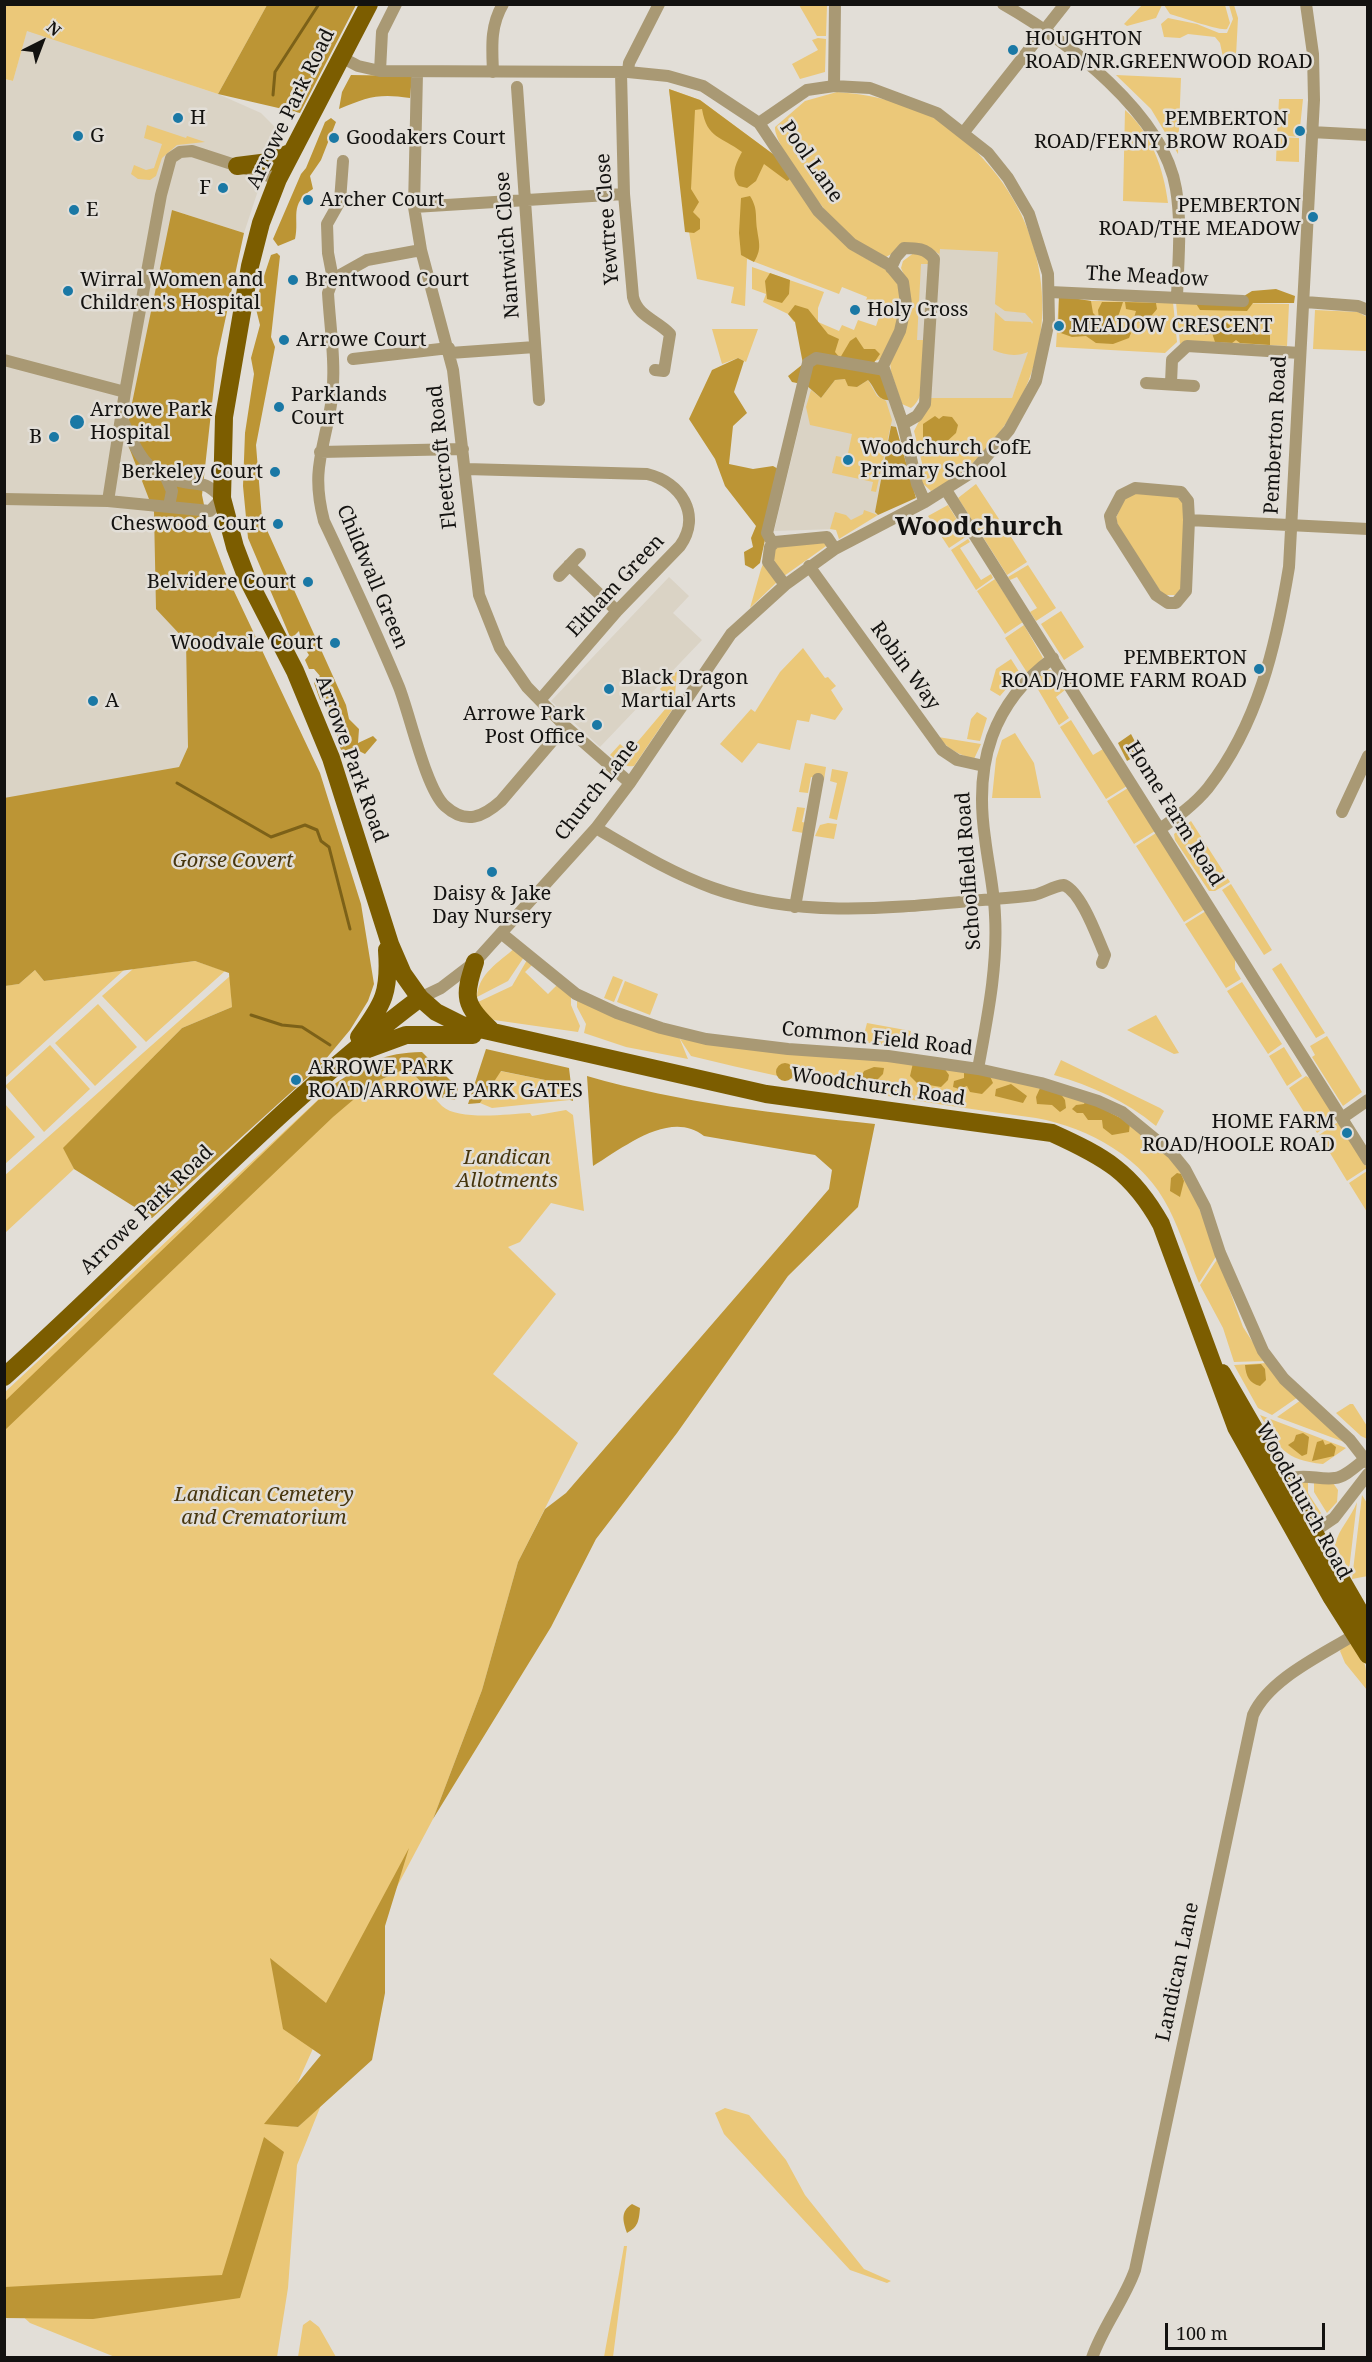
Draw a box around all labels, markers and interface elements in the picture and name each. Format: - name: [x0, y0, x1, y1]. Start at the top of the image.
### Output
- north arrow: [12, 12, 72, 72]
- text: N: [42, 16, 66, 41]
- street label: Arrowe Park Road: [242, 25, 340, 193]
- place label: HOUGHTON ROAD/NR.GREENWOOD ROAD: [1025, 27, 1313, 74]
- marker: HOUGHTON ROAD/NR.GREENWOOD ROAD: [1006, 43, 1020, 57]
- place label: H: [190, 106, 206, 130]
- place label: PEMBERTON ROAD/FERNY BROW ROAD: [1034, 107, 1288, 154]
- marker: H: [171, 111, 185, 125]
- street label: Pool Lane: [774, 117, 848, 207]
- place label: G: [90, 124, 104, 148]
- marker: PEMBERTON ROAD/FERNY BROW ROAD: [1293, 124, 1307, 138]
- place label: Goodakers Court: [346, 126, 506, 150]
- marker: G: [71, 129, 85, 143]
- marker: Goodakers Court: [327, 131, 341, 145]
- street label: Yewtree Close: [591, 152, 625, 286]
- street label: Nantwich Close: [491, 171, 525, 319]
- place label: F: [199, 176, 211, 200]
- marker: F: [216, 181, 230, 195]
- place label: Archer Court: [320, 188, 444, 212]
- marker: Archer Court: [301, 193, 315, 207]
- place label: PEMBERTON ROAD/THE MEADOW: [1098, 194, 1301, 241]
- place label: E: [86, 198, 98, 222]
- marker: E: [67, 203, 81, 217]
- marker: PEMBERTON ROAD/THE MEADOW: [1306, 210, 1320, 224]
- street label: The Meadow: [1085, 262, 1209, 292]
- place label: Wirral Women and Children's Hospital: [80, 268, 264, 315]
- place label: Brentwood Court: [305, 268, 469, 292]
- marker: Brentwood Court: [286, 273, 300, 287]
- marker: Wirral Women and Children's Hospital: [61, 284, 75, 298]
- place label: Holy Cross: [867, 298, 968, 322]
- marker: Holy Cross: [848, 303, 862, 317]
- place label: MEADOW CRESCENT: [1071, 314, 1272, 338]
- marker: MEADOW CRESCENT: [1052, 319, 1066, 333]
- place label: Arrowe Court: [296, 328, 427, 352]
- marker: Arrowe Court: [277, 333, 291, 347]
- street label: Pemberton Road: [1260, 355, 1292, 515]
- place label: Parklands Court: [291, 383, 387, 430]
- street label: Fleetcroft Road: [423, 384, 463, 530]
- place label: Arrowe Park Hospital: [90, 398, 212, 445]
- marker: Parklands Court: [272, 400, 286, 414]
- marker: Arrowe Park Hospital: [68, 413, 86, 431]
- place label: B: [29, 425, 42, 449]
- marker: B: [47, 430, 61, 444]
- place label: Woodchurch CofE Primary School: [860, 436, 1031, 483]
- marker: Woodchurch CofE Primary School: [841, 453, 855, 467]
- place label: Berkeley Court: [121, 460, 263, 484]
- marker: Berkeley Court: [268, 465, 282, 479]
- street label: Childwall Green: [331, 501, 413, 653]
- place label: Cheswood Court: [111, 512, 266, 536]
- district label: Woodchurch: [895, 512, 1063, 544]
- marker: Cheswood Court: [271, 517, 285, 531]
- street label: Eltham Green: [562, 530, 670, 642]
- place label: Belvidere Court: [147, 570, 296, 594]
- marker: Belvidere Court: [301, 575, 315, 589]
- street label: Robin Way: [865, 617, 945, 715]
- place label: Woodvale Court: [170, 631, 323, 655]
- marker: Woodvale Court: [328, 636, 342, 650]
- place label: PEMBERTON ROAD/HOME FARM ROAD: [1001, 646, 1247, 693]
- marker: PEMBERTON ROAD/HOME FARM ROAD: [1252, 662, 1266, 676]
- place label: Black Dragon Martial Arts: [621, 666, 748, 713]
- street label: Arrowe Park Road: [310, 672, 392, 846]
- marker: Black Dragon Martial Arts: [602, 682, 616, 696]
- place label: A: [105, 689, 119, 713]
- marker: A: [86, 694, 100, 708]
- place label: Arrowe Park Post Office: [463, 702, 585, 749]
- marker: Arrowe Park Post Office: [590, 718, 604, 732]
- street label: Church Lane: [550, 734, 644, 846]
- street label: Home Farm Road: [1120, 737, 1228, 891]
- street label: Schoolfield Road: [951, 791, 987, 951]
- park label: Gorse Covert: [173, 849, 293, 873]
- marker: Daisy & Jake Day Nursery: [485, 865, 499, 879]
- place label: Daisy & Jake Day Nursery: [432, 882, 552, 929]
- street label: Common Field Road: [780, 1017, 974, 1061]
- place label: ARROWE PARK ROAD/ARROWE PARK GATES: [308, 1056, 583, 1103]
- street label: Woodchurch Road: [789, 1063, 967, 1111]
- marker: ARROWE PARK ROAD/ARROWE PARK GATES: [289, 1073, 303, 1087]
- place label: HOME FARM ROAD/HOOLE ROAD: [1142, 1110, 1335, 1157]
- marker: HOME FARM ROAD/HOOLE ROAD: [1340, 1126, 1354, 1140]
- street label: Arrowe Park Road: [76, 1140, 218, 1280]
- park label: Landican Allotments: [456, 1146, 558, 1193]
- street label: Woodchurch Road: [1250, 1418, 1356, 1584]
- park label: Landican Cemetery and Crematorium: [174, 1483, 354, 1530]
- street label: Landican Lane: [1152, 1900, 1204, 2044]
- scale bar: [1168, 2311, 1328, 2349]
- text: 100 m: [1176, 2321, 1228, 2345]

